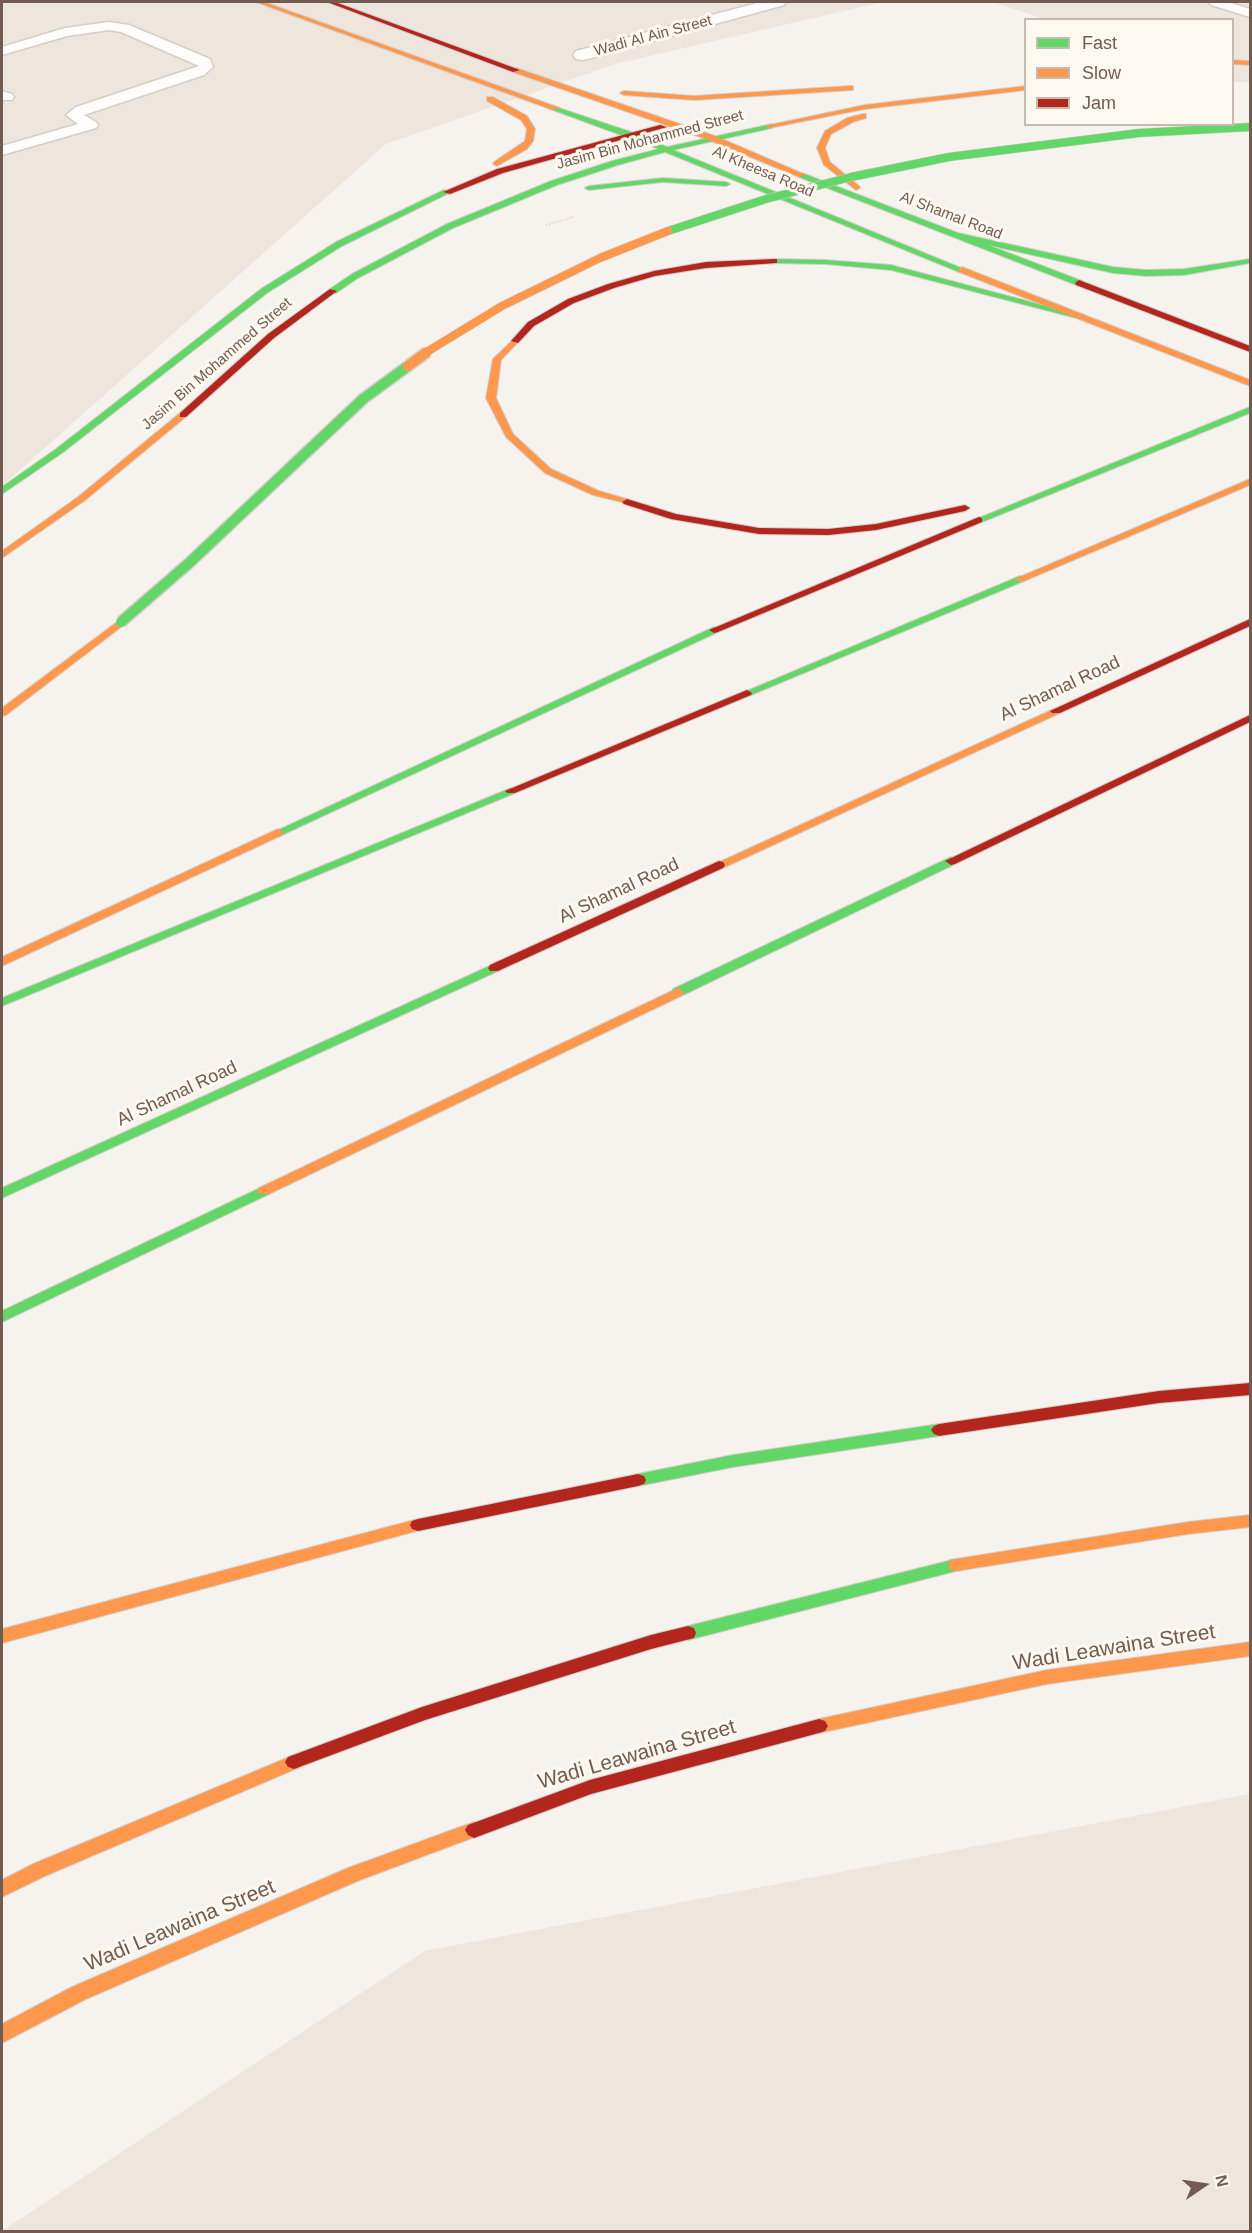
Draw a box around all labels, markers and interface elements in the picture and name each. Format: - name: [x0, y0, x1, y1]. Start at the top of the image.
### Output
- street label: Wadi Al Ain Street: [592, 12, 714, 60]
- legend: [1024, 18, 1234, 126]
- text: Fast: [1082, 33, 1117, 53]
- text: Slow: [1082, 63, 1121, 83]
- text: Jam: [1082, 93, 1116, 113]
- street label: Jasim Bin Mohammed Street: [555, 106, 745, 174]
- street label: Al Kheesa Road: [710, 143, 816, 201]
- street label: Al Shamal Road: [897, 188, 1005, 244]
- street label: Jasim Bin Mohammed Street: [138, 294, 296, 434]
- street label: Al Shamal Road: [996, 652, 1124, 726]
- street label: Al Shamal Road: [555, 854, 683, 928]
- street label: Al Shamal Road: [113, 1057, 241, 1131]
- street label: Wadi Leawaina Street: [1011, 1620, 1217, 1676]
- street label: Wadi Leawaina Street: [535, 1715, 739, 1795]
- street label: Wadi Leawaina Street: [81, 1874, 279, 1978]
- north arrow: [1174, 2155, 1234, 2215]
- text: N: [1212, 2173, 1232, 2188]

